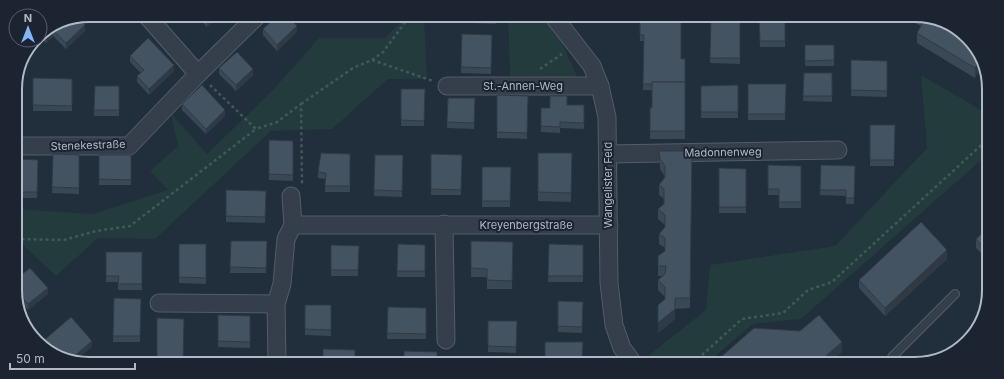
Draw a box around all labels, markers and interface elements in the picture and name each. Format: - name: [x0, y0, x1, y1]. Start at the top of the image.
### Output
- north arrow: [8, 8, 48, 48]
- text: N: [24, 11, 32, 25]
- street label: St.-Annen-Weg: [483, 79, 563, 93]
- street label: Stenekestraße: [50, 137, 126, 153]
- street label: Wangelister Feld: [601, 142, 615, 228]
- street label: Madonnenweg: [684, 144, 762, 160]
- street label: Kreyenbergstraße: [479, 218, 573, 232]
- scale bar: [10, 345, 135, 371]
- text: 50 m: [16, 351, 45, 366]

